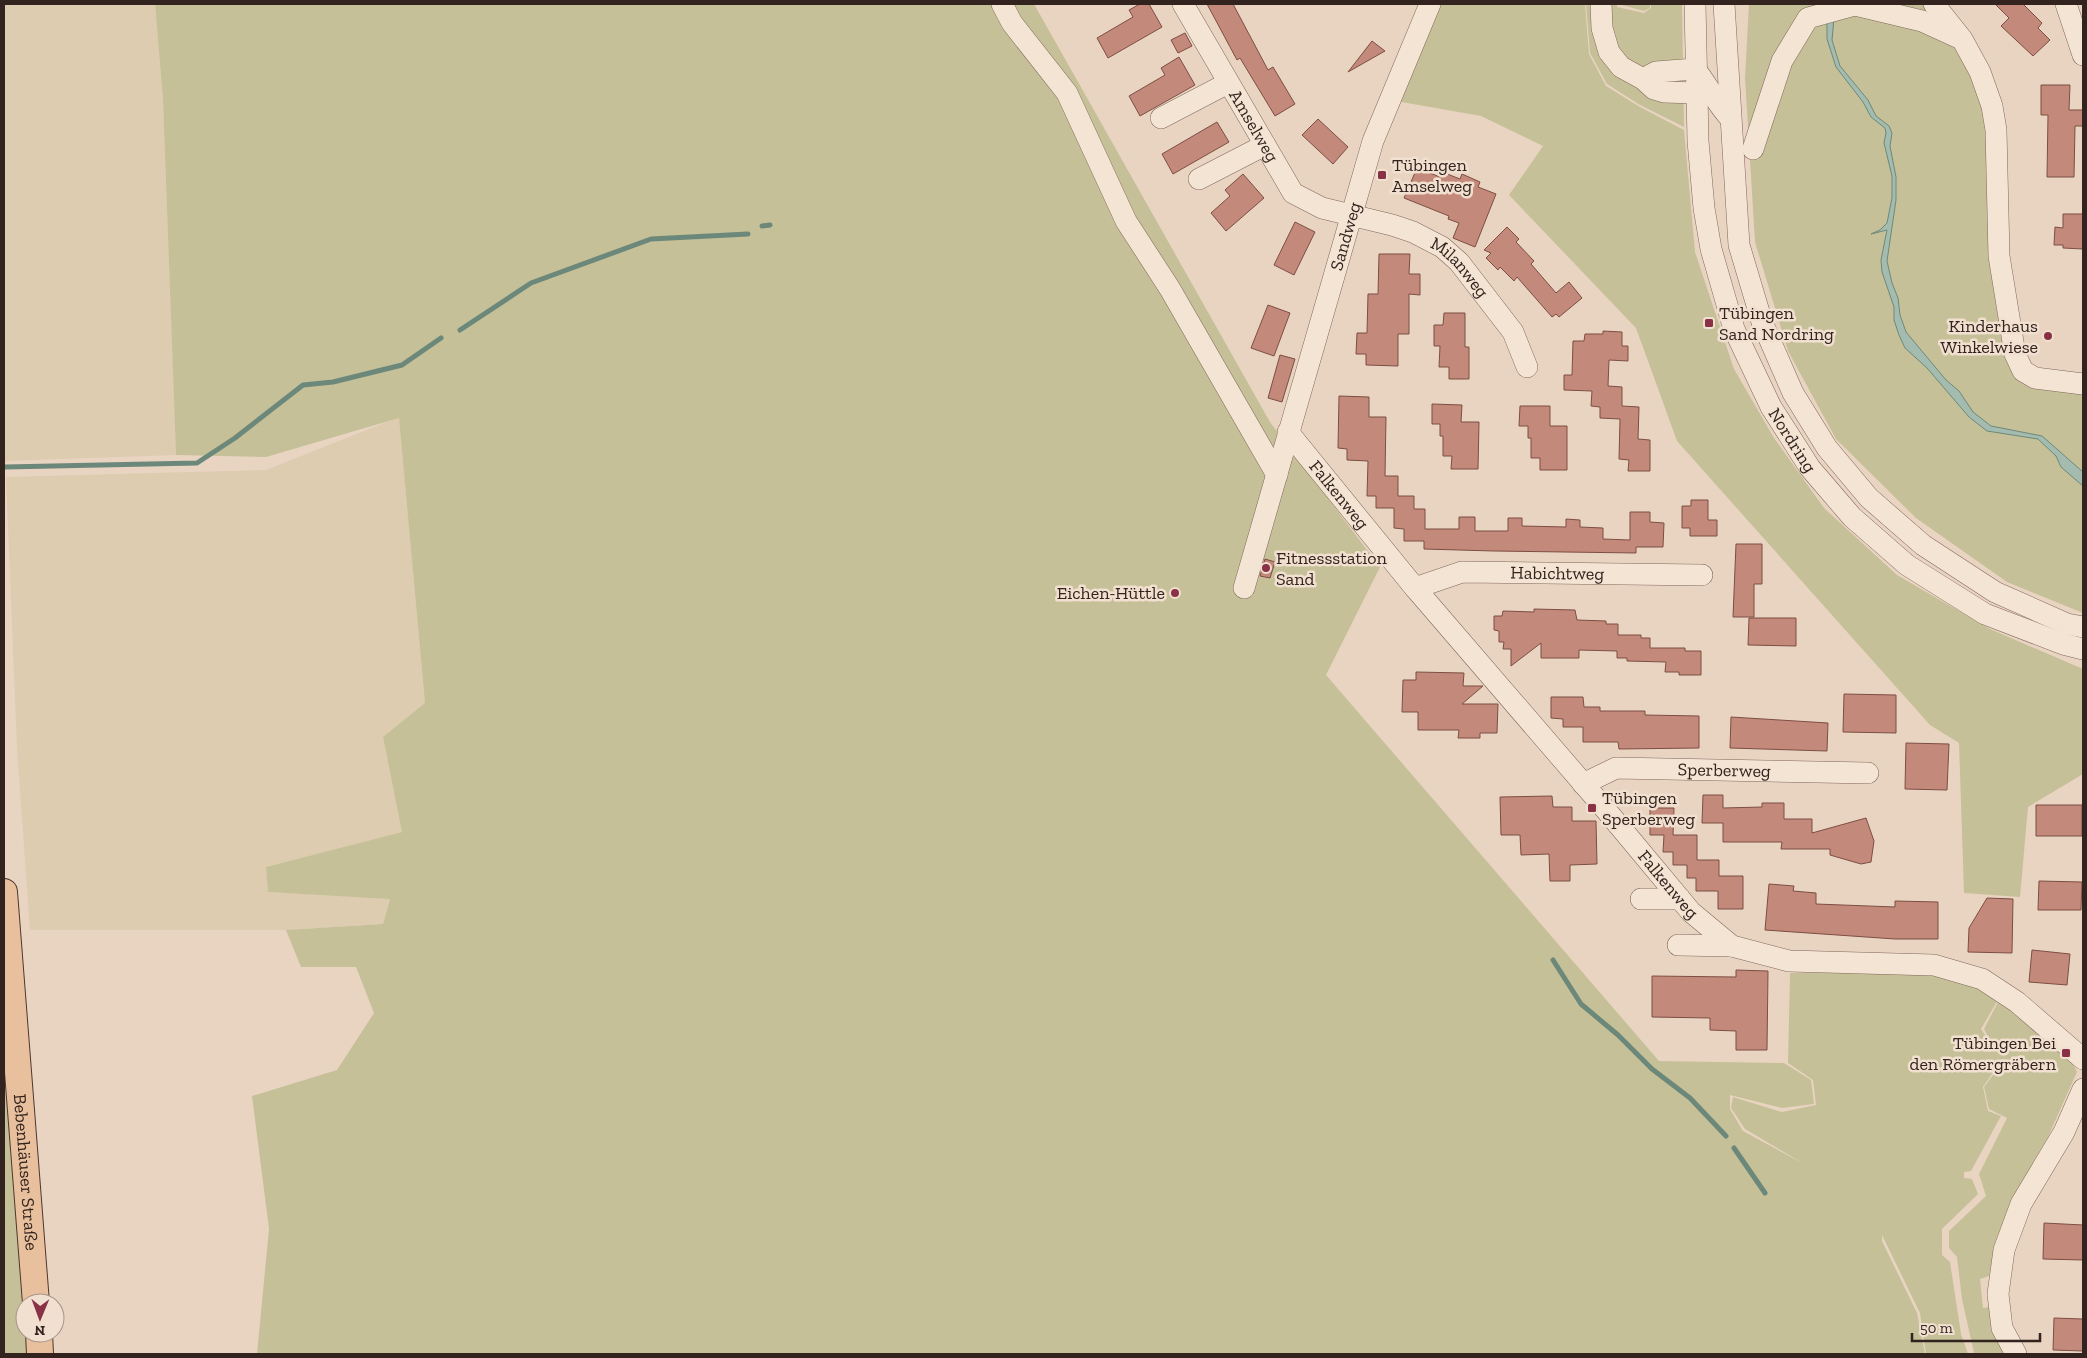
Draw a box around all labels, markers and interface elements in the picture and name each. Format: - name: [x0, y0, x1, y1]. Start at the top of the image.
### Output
- street label: Amselweg: [1224, 86, 1284, 166]
- place label: Tübingen Amselweg: [1392, 154, 1472, 197]
- marker: Tübingen Amselweg: [1376, 169, 1388, 181]
- street label: Sandweg: [1325, 199, 1366, 273]
- street label: Milanweg: [1427, 232, 1494, 302]
- place label: Tübingen Sand Nordring: [1719, 302, 1834, 345]
- place label: Kinderhaus Winkelwiese: [1940, 315, 2038, 358]
- marker: Tübingen Sand Nordring: [1703, 317, 1715, 329]
- marker: Kinderhaus Winkelwiese: [2042, 330, 2054, 342]
- street label: Nordring: [1764, 404, 1821, 477]
- street label: Falkenweg: [1304, 456, 1374, 534]
- place label: Fitnessstation Sand: [1276, 547, 1388, 590]
- marker: Fitnessstation Sand: [1260, 562, 1272, 574]
- street label: Habichtweg: [1510, 562, 1605, 585]
- place label: Eichen-Hüttle: [1057, 582, 1165, 604]
- marker: Eichen-Hüttle: [1169, 587, 1181, 599]
- street label: Sperberweg: [1678, 758, 1771, 782]
- place label: Tübingen Sperberweg: [1602, 787, 1695, 830]
- marker: Tübingen Sperberweg: [1586, 802, 1598, 814]
- street label: Falkenweg: [1633, 846, 1702, 924]
- place label: Tübingen Bei den Römergräbern: [1910, 1032, 2057, 1075]
- marker: Tübingen Bei den Römergräbern: [2060, 1047, 2072, 1059]
- street label: Bebenhäuser Straße: [9, 1093, 43, 1251]
- north arrow: [15, 1293, 65, 1343]
- scale bar: [1912, 1310, 2040, 1342]
- text: 50 m: [1920, 1319, 1953, 1337]
- text: N: [34, 1322, 45, 1339]

